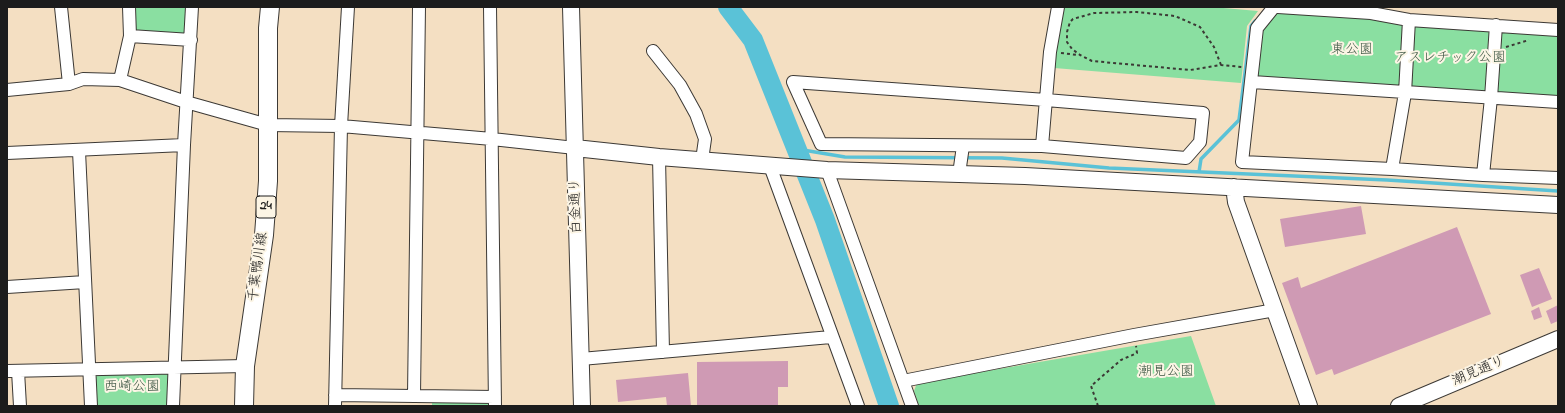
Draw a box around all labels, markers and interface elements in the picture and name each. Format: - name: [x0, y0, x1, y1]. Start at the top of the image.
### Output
- park label: 東公園: [1331, 43, 1373, 59]
- park label: アスレチック公園: [1394, 51, 1506, 67]
- street label: 白金通り: [568, 178, 586, 234]
- road number: 24: [256, 196, 276, 218]
- street label: 千葉鴨川線: [246, 231, 272, 303]
- street label: 潮見通り: [1450, 353, 1508, 391]
- park label: 潮見公園: [1138, 365, 1194, 381]
- park label: 西崎公園: [104, 380, 160, 396]

